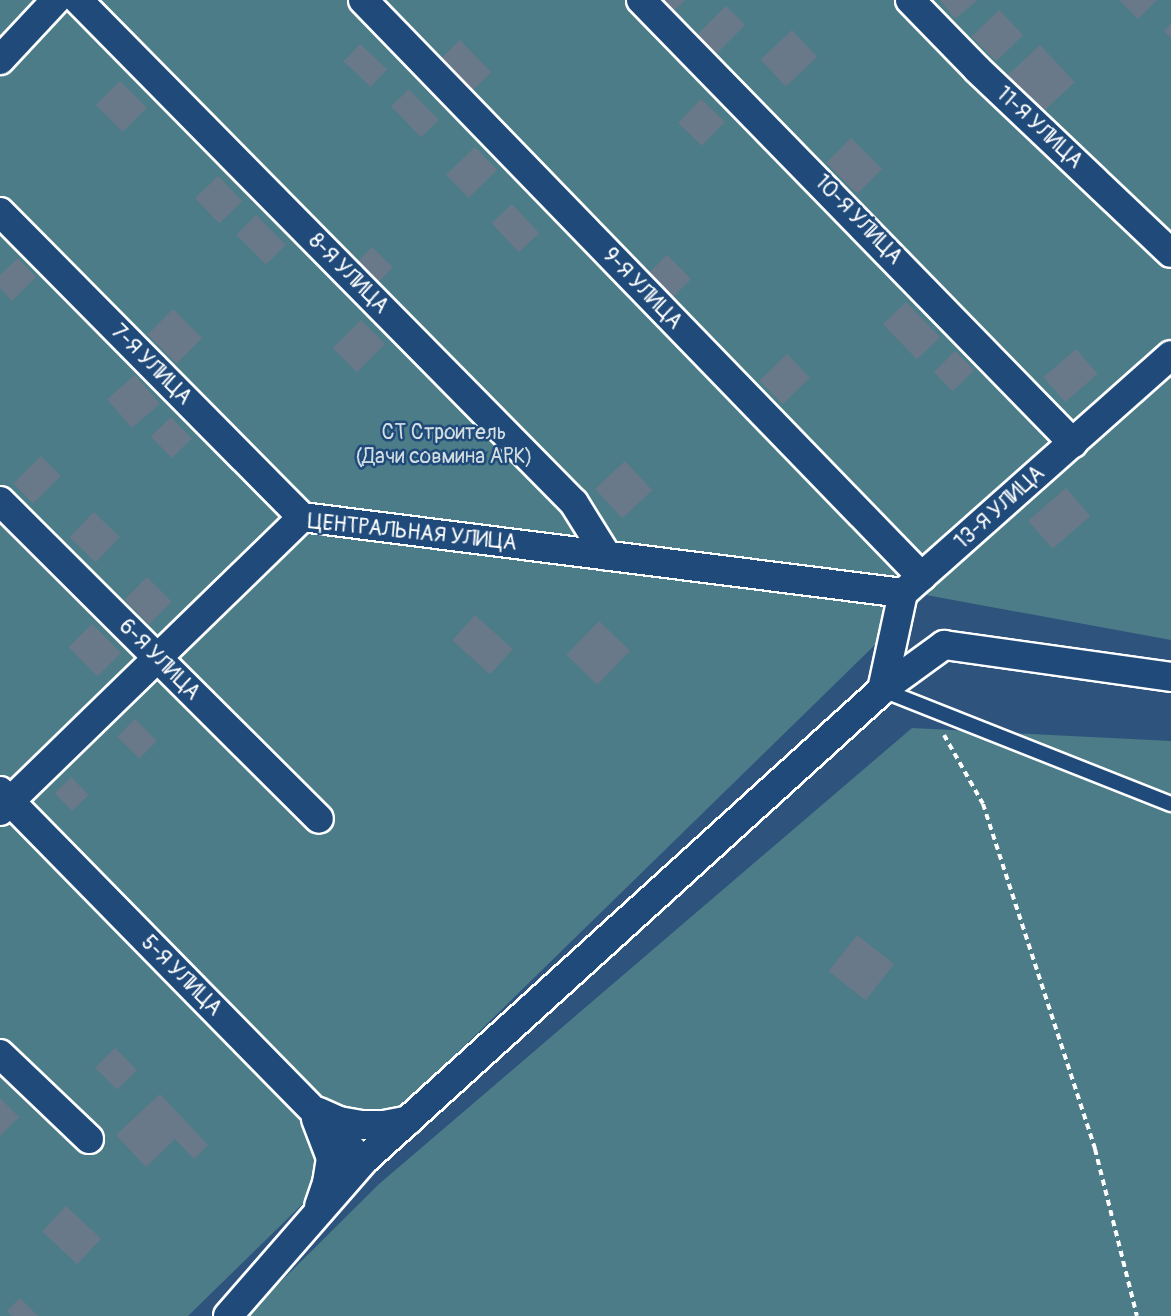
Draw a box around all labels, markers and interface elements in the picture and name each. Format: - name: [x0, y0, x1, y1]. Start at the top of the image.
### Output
- street label: 11-Я УЛИЦА: [991, 82, 1087, 174]
- street label: 10-Я УЛИЦА: [809, 170, 907, 270]
- street label: 8-Я УЛИЦА: [303, 229, 393, 319]
- street label: 9-Я УЛИЦА: [597, 243, 687, 335]
- street label: 7-Я УЛИЦА: [106, 320, 196, 410]
- park label: СТ Строитель (Дачи совмина АРК): [355, 420, 533, 470]
- street label: 13-Я УЛИЦА: [950, 461, 1050, 555]
- street label: ЦЕНТРАЛЬНАЯ УЛИЦА: [306, 509, 518, 557]
- street label: 6-Я УЛИЦА: [113, 614, 205, 706]
- street label: 5-Я УЛИЦА: [136, 931, 226, 1021]

